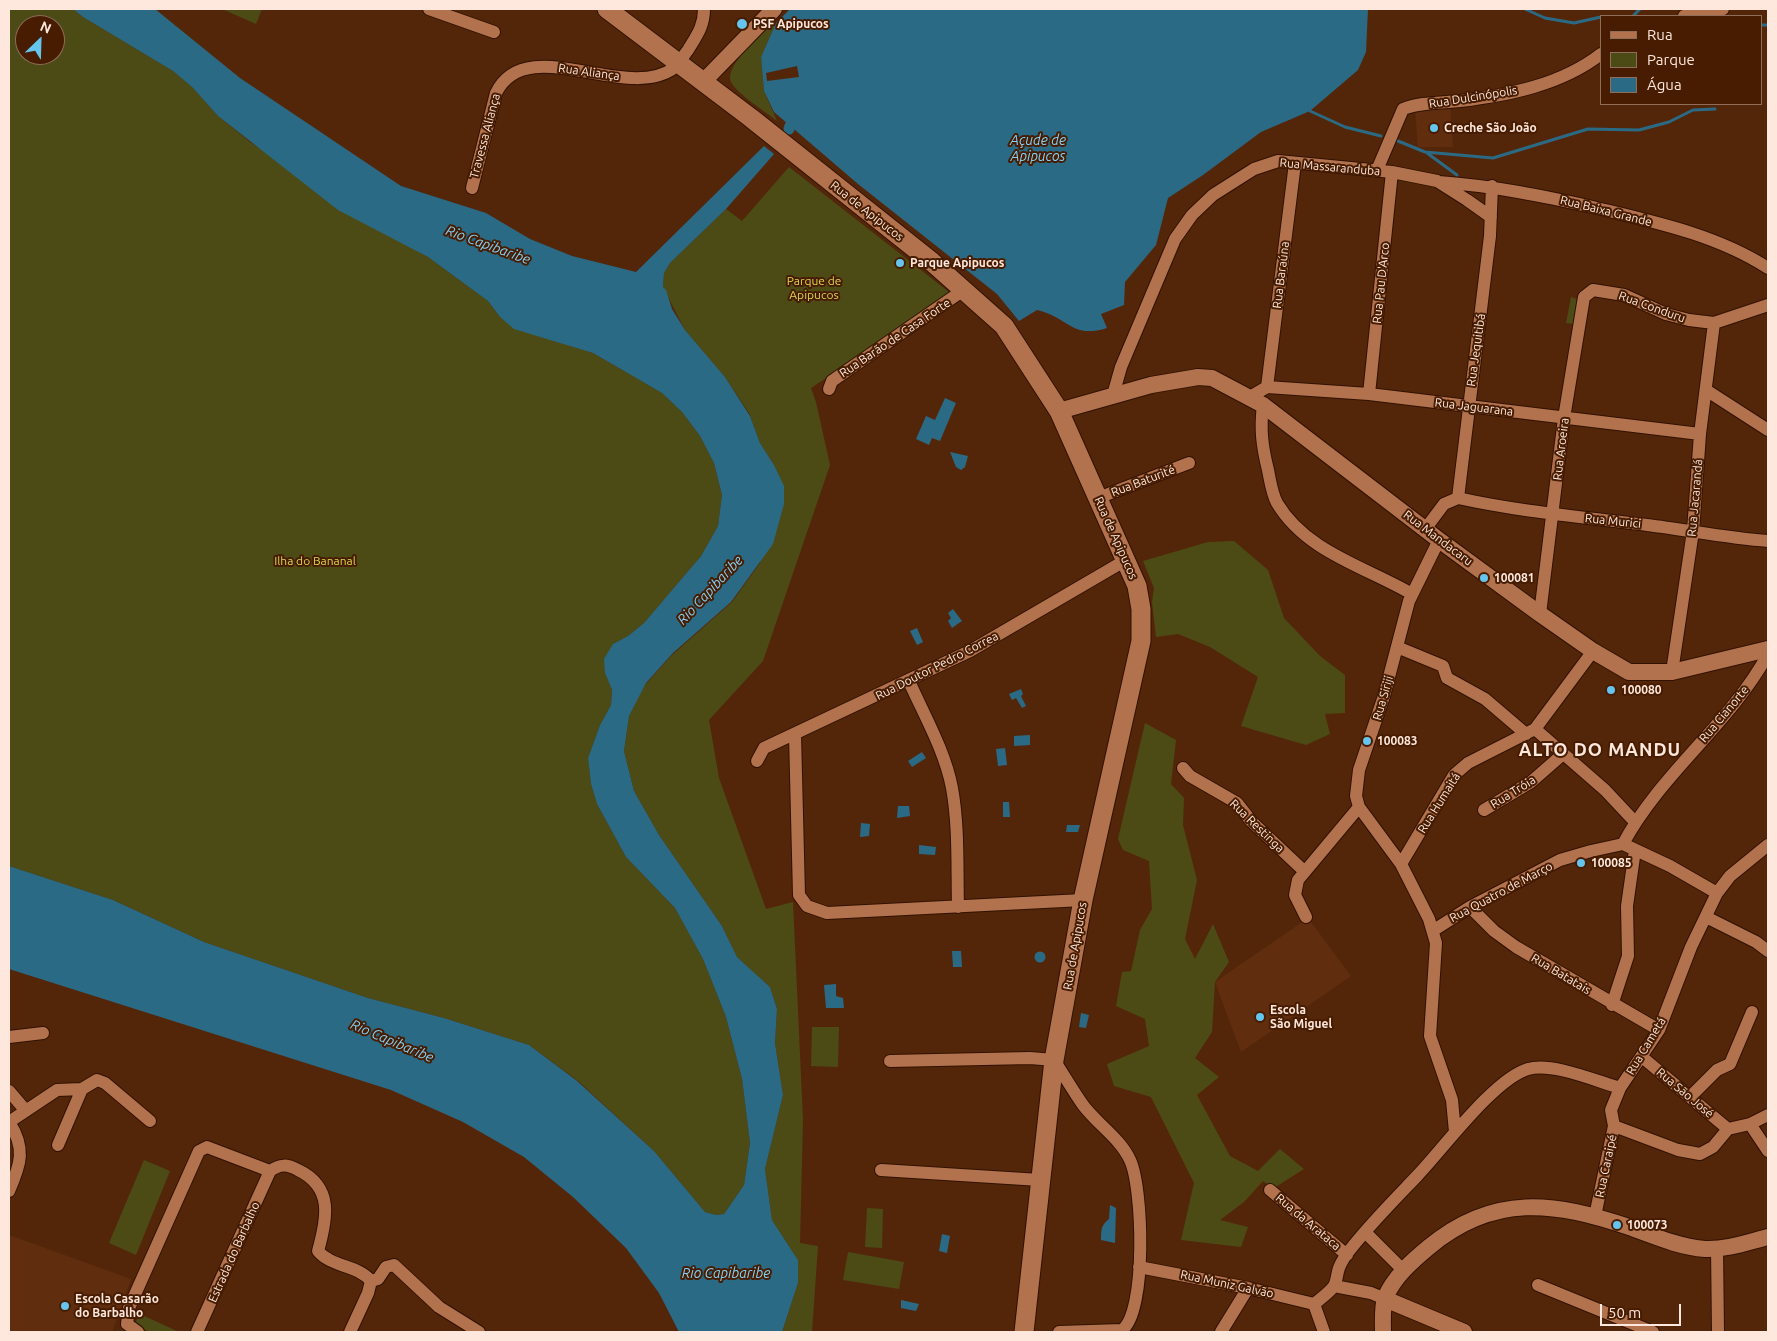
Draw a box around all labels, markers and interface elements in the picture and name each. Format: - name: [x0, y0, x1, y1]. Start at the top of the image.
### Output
- north arrow: [15, 15, 65, 65]
- legend: [1600, 15, 1762, 105]
- marker: PSF Apipucos: [735, 17, 749, 31]
- place label: PSF Apipucos: [753, 17, 829, 31]
- text: N: [38, 18, 54, 37]
- text: Rua: [1647, 26, 1673, 43]
- text: Parque: [1647, 51, 1695, 68]
- street label: Rua Aliança: [557, 61, 621, 83]
- text: Água: [1647, 76, 1682, 93]
- street label: Rua Dulcinópolis: [1428, 83, 1518, 111]
- street label: Travessa Aliança: [467, 92, 503, 180]
- place label: Creche São João: [1444, 121, 1537, 135]
- marker: Creche São João: [1428, 122, 1440, 134]
- water label: Açude de Apipucos: [1010, 132, 1066, 164]
- street label: Rua Massaranduba: [1279, 155, 1381, 179]
- street label: Rua de Apipucos: [827, 178, 907, 244]
- street label: Rua Baixa Grande: [1559, 193, 1653, 229]
- water label: Rio Capibaribe: [444, 222, 532, 268]
- street label: Rua Baraúna: [1270, 241, 1292, 309]
- street label: Rua Pau D'Arco: [1370, 242, 1392, 324]
- place label: Parque Apipucos: [910, 256, 1004, 270]
- marker: Parque Apipucos: [894, 257, 906, 269]
- park label: Parque de Apipucos: [787, 274, 841, 302]
- street label: Rua Conduru: [1617, 288, 1687, 326]
- street label: Rua Barão de Casa Forte: [837, 295, 953, 381]
- street label: Rua Jequitibá: [1464, 313, 1488, 387]
- street label: Rua Jaguarana: [1434, 395, 1514, 419]
- street label: Rua Aroeira: [1550, 417, 1572, 481]
- street label: Rua Jacarandá: [1684, 459, 1706, 537]
- street label: Rua Baturité: [1109, 462, 1177, 500]
- street label: Rua de Apipucos: [1091, 494, 1141, 582]
- street label: Rua Mandacaru: [1401, 507, 1475, 569]
- street label: Rua Murici: [1584, 511, 1642, 531]
- water label: Rio Capibaribe: [674, 552, 746, 628]
- park label: Ilha do Bananal: [274, 554, 356, 568]
- place label: 100081: [1494, 571, 1535, 585]
- marker: 100081: [1478, 572, 1490, 584]
- street label: Rua Doutor Pedro Correa: [873, 629, 1001, 703]
- street label: Rua Siriji: [1370, 674, 1396, 722]
- place label: 100080: [1621, 683, 1662, 697]
- street label: Rua Cianorte: [1696, 683, 1752, 745]
- marker: 100080: [1605, 684, 1617, 696]
- place label: 100083: [1377, 734, 1418, 748]
- marker: 100083: [1361, 735, 1373, 747]
- district label: ALTO DO MANDU: [1517, 739, 1683, 761]
- street label: Rua Humaitá: [1415, 770, 1463, 836]
- street label: Rua Tróia: [1488, 773, 1538, 811]
- street label: Rua Restinga: [1227, 796, 1287, 856]
- place label: 100085: [1591, 856, 1632, 870]
- marker: 100085: [1575, 857, 1587, 869]
- street label: Rua Quatro de Março: [1447, 859, 1555, 925]
- street label: Rua de Apipucos: [1060, 901, 1090, 991]
- street label: Rua Batatais: [1529, 951, 1593, 997]
- place label: Escola São Miguel: [1270, 1003, 1332, 1031]
- marker: Escola São Miguel: [1254, 1011, 1266, 1023]
- street label: Rua Cametá: [1623, 1015, 1669, 1077]
- water label: Rio Capibaribe: [348, 1016, 436, 1066]
- street label: Rua São José: [1653, 1065, 1717, 1121]
- street label: Rua Caraipé: [1592, 1133, 1620, 1199]
- street label: Rua da Arataca: [1273, 1191, 1343, 1253]
- street label: Estrada do Barbalho: [205, 1199, 263, 1305]
- place label: 100073: [1627, 1218, 1668, 1232]
- marker: 100073: [1611, 1219, 1623, 1231]
- water label: Rio Capibaribe: [682, 1265, 770, 1281]
- street label: Rua Muniz Galvão: [1179, 1267, 1275, 1301]
- place label: Escola Casarão do Barbalho: [75, 1292, 159, 1320]
- scale bar: [1602, 1294, 1683, 1326]
- marker: Escola Casarão do Barbalho: [59, 1300, 71, 1312]
- text: 50 m: [1608, 1304, 1641, 1321]

